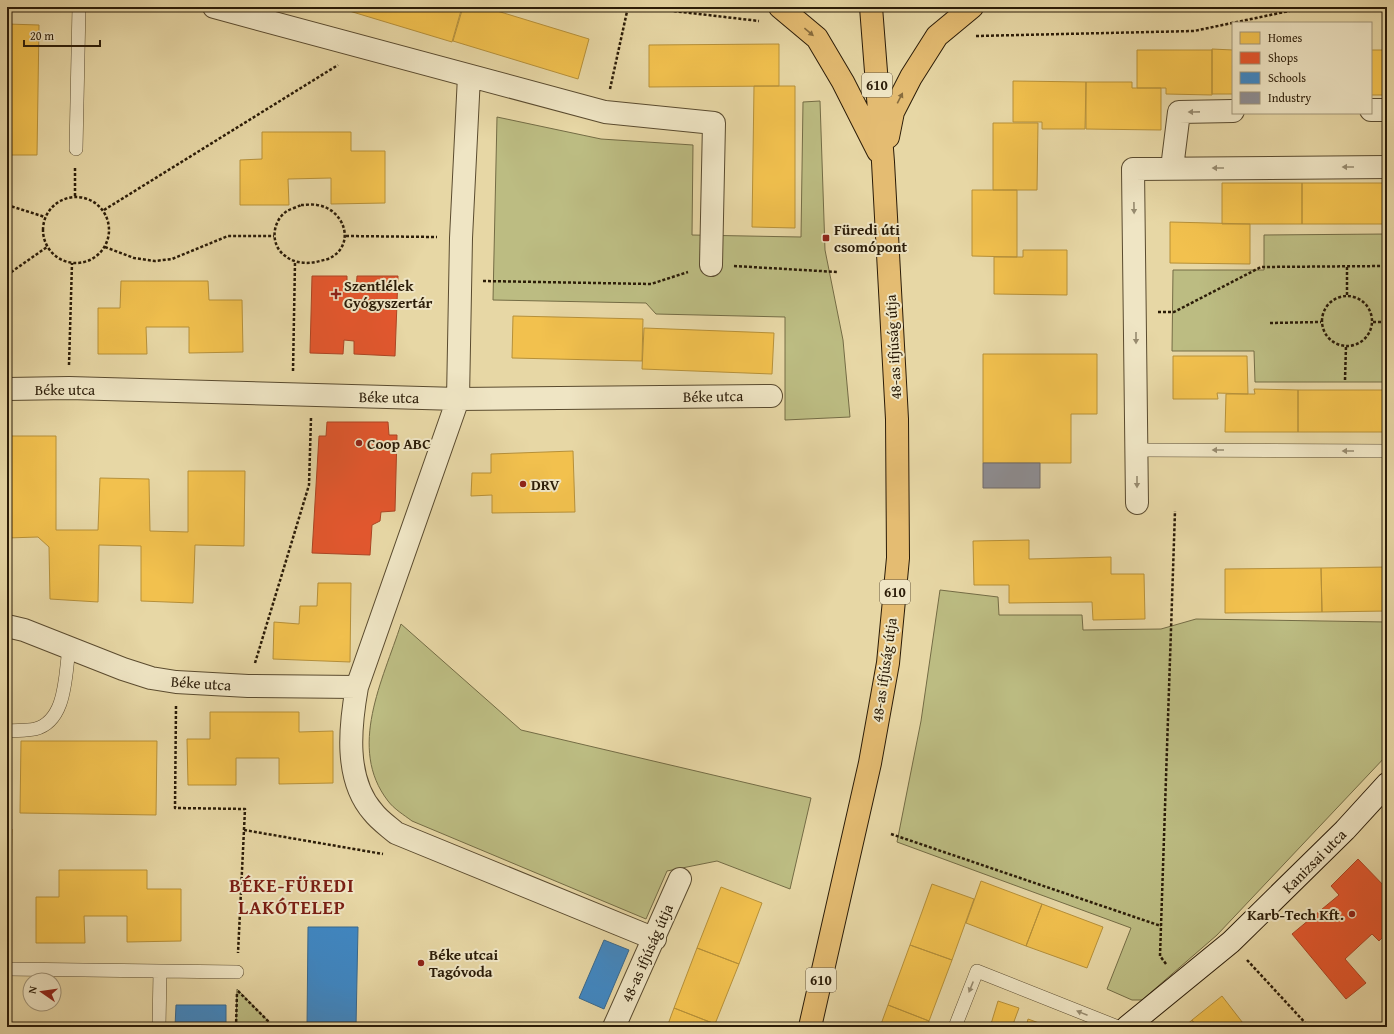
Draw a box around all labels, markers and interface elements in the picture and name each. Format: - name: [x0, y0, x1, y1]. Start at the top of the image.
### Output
- scale bar: [24, 22, 100, 48]
- legend: [1232, 22, 1372, 114]
- text: 20 m: [30, 27, 54, 44]
- one-way arrow: [804, 28, 815, 37]
- text: Homes: [1268, 29, 1303, 46]
- text: Shops: [1268, 49, 1298, 66]
- text: Schools: [1268, 69, 1306, 86]
- road number: 610: [862, 73, 892, 97]
- text: Industry: [1268, 89, 1311, 106]
- one-way arrow: [897, 92, 903, 104]
- one-way arrow: [1187, 109, 1200, 115]
- one-way arrow: [1341, 164, 1354, 170]
- one-way arrow: [1211, 165, 1224, 171]
- one-way arrow: [1131, 202, 1137, 215]
- place label: Füredi úti csomópont: [834, 219, 908, 257]
- marker: Füredi úti csomópont: [821, 233, 831, 243]
- place label: Szentlélek Gyógyszertár: [344, 275, 433, 313]
- marker: Szentlélek Gyógyszertár: [331, 289, 341, 299]
- street label: 48-as ifjúság útja: [880, 294, 906, 400]
- one-way arrow: [1133, 332, 1139, 345]
- street label: Béke utca: [35, 379, 95, 400]
- street label: Béke utca: [683, 385, 743, 407]
- street label: Béke utca: [359, 386, 419, 408]
- place label: Coop ABC: [367, 433, 431, 454]
- marker: Coop ABC: [354, 438, 364, 448]
- one-way arrow: [1211, 447, 1224, 453]
- one-way arrow: [1341, 448, 1354, 454]
- place label: DRV: [531, 474, 560, 495]
- one-way arrow: [1134, 476, 1140, 489]
- marker: DRV: [518, 479, 528, 489]
- road number: 610: [880, 580, 910, 604]
- street label: 48-as ifjúság útja: [866, 616, 902, 724]
- street label: Béke utca: [170, 670, 232, 696]
- street label: Kanizsai utca: [1277, 824, 1351, 898]
- district label: BÉKE-FÜREDI LAKÓTELEP: [229, 871, 355, 921]
- street label: 48-as ifjúság útja: [616, 901, 678, 1005]
- place label: Karb-Tech Kft.: [1247, 904, 1344, 925]
- marker: Karb-Tech Kft.: [1347, 909, 1357, 919]
- place label: Béke utcai Tagóvoda: [429, 944, 498, 982]
- marker: Béke utcai Tagóvoda: [416, 958, 426, 968]
- road number: 610: [806, 968, 836, 992]
- north arrow: [22, 972, 62, 1012]
- one-way arrow: [967, 981, 973, 993]
- text: N: [24, 984, 41, 995]
- one-way arrow: [1075, 1009, 1087, 1015]

